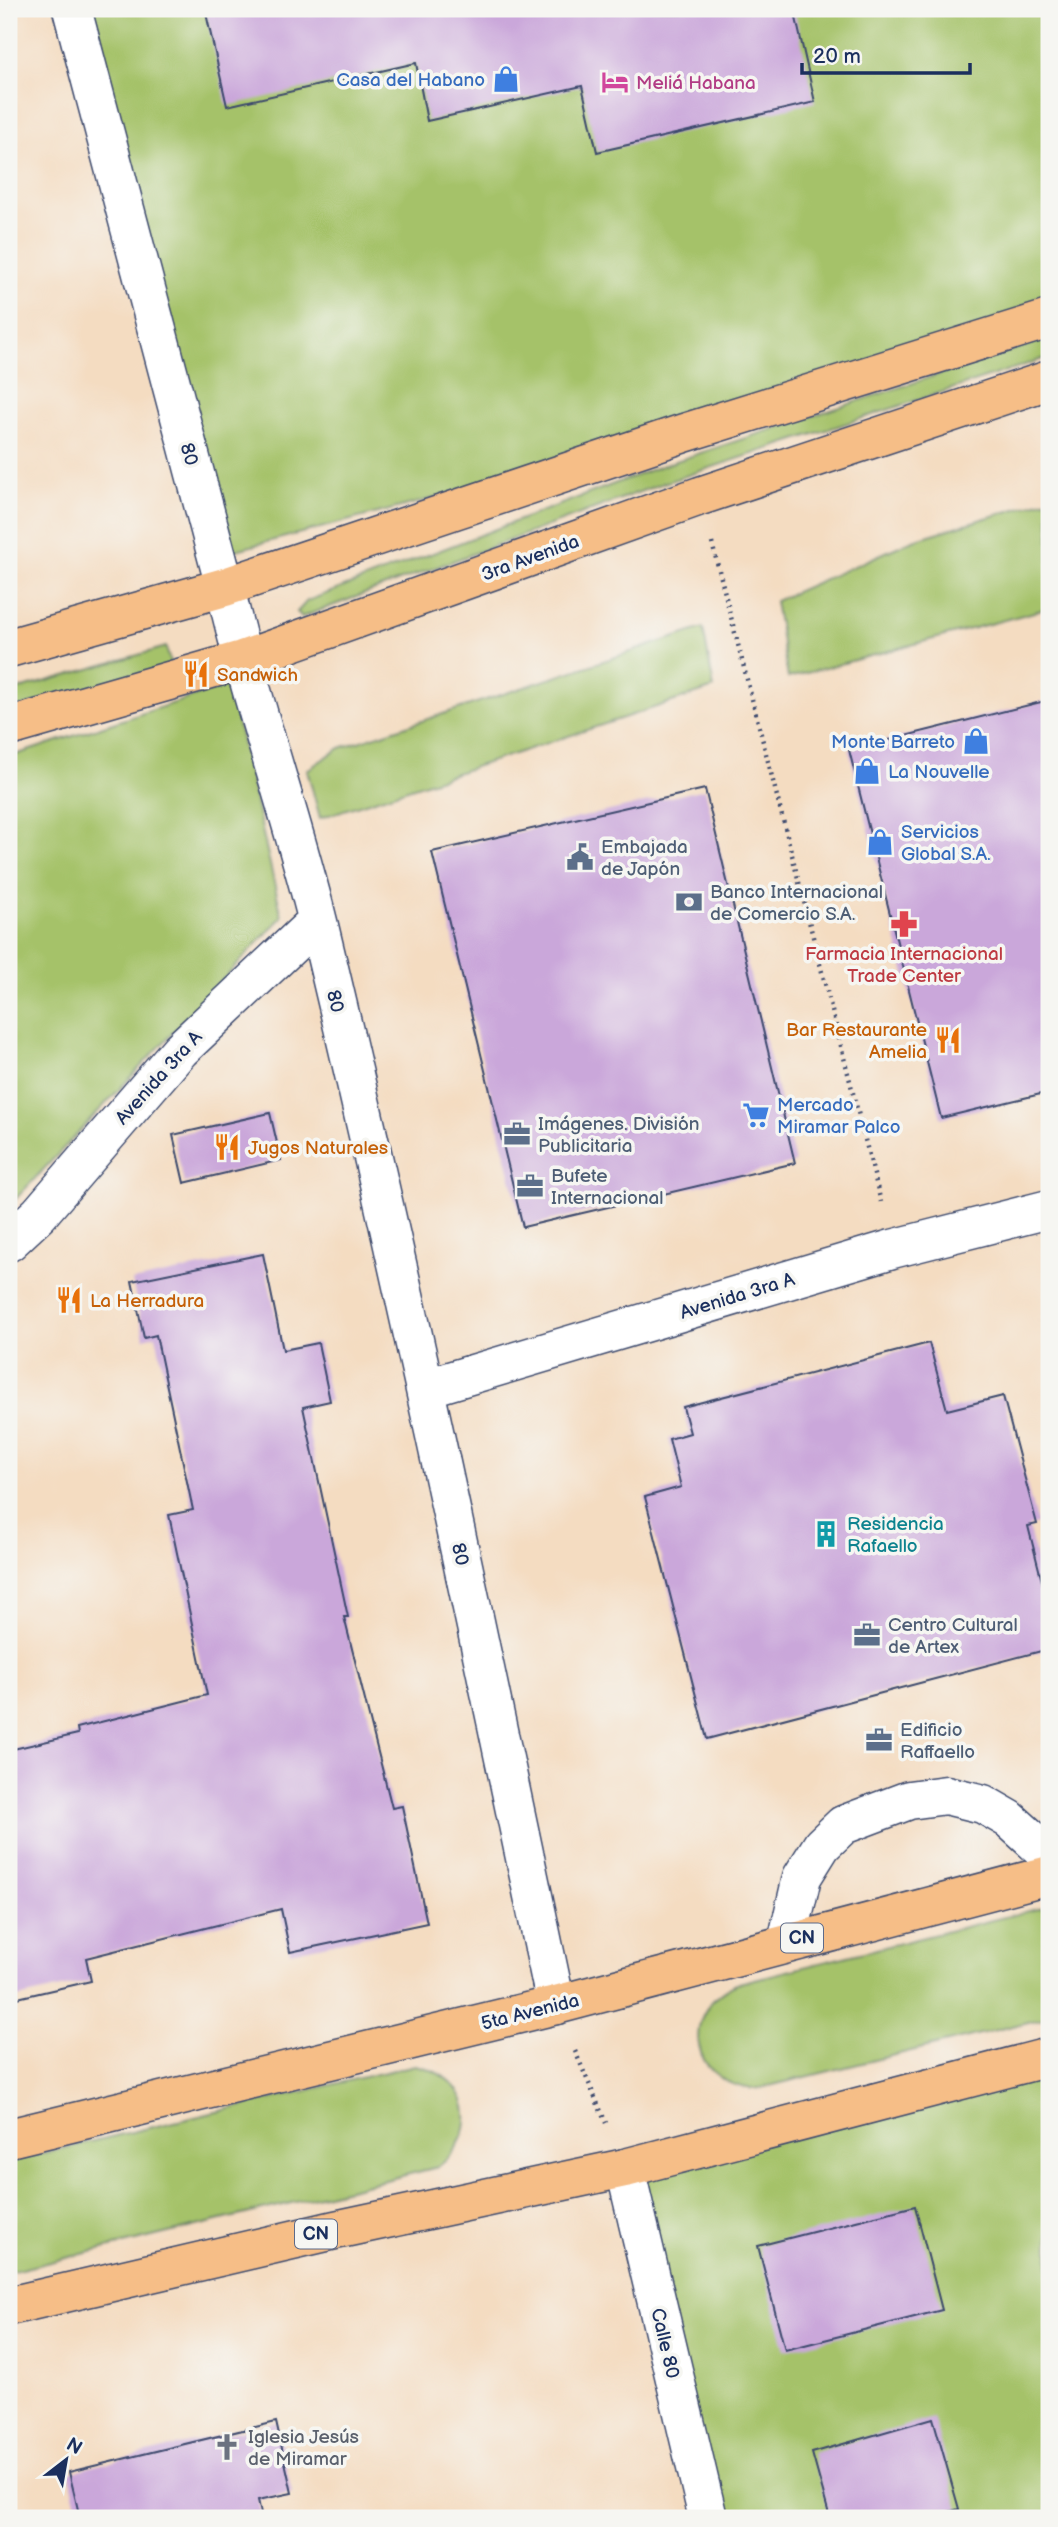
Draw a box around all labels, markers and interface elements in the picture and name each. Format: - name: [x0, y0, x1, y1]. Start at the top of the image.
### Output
- scale bar: [802, 32, 970, 76]
- text: 20 m: [813, 44, 861, 69]
- shop icon: Casa del Habano: [491, 64, 521, 94]
- hotel icon: Meliá Habana: [600, 67, 630, 97]
- place label: Casa del Habano: [336, 69, 485, 92]
- place label: Meliá Habana: [636, 72, 756, 95]
- street label: 80: [175, 441, 203, 468]
- street label: 3ra Avenida: [479, 530, 582, 587]
- restaurant icon: Sandwich: [181, 659, 211, 689]
- place label: Sandwich: [217, 664, 298, 687]
- shop icon: Monte Barreto: [961, 726, 991, 756]
- place label: Monte Barreto: [831, 731, 955, 754]
- shop icon: La Nouvelle: [852, 756, 882, 786]
- place label: La Nouvelle: [888, 761, 990, 784]
- place label: Servicios Global S.A.: [901, 821, 991, 866]
- shop icon: Servicios Global S.A.: [865, 827, 895, 857]
- place label: Embajada de Japón: [601, 836, 688, 881]
- public building icon: Embajada de Japón: [565, 842, 595, 872]
- place label: Banco Internacional de Comercio S.A.: [710, 881, 883, 926]
- bank icon: Banco Internacional de Comercio S.A.: [674, 887, 704, 917]
- pharmacy icon: Farmacia Internacional Trade Center: [889, 909, 919, 939]
- place label: Farmacia Internacional Trade Center: [805, 943, 1003, 988]
- street label: 80: [321, 988, 348, 1015]
- place label: Bar Restaurante Amelia: [786, 1019, 927, 1064]
- restaurant icon: Bar Restaurante Amelia: [933, 1025, 963, 1055]
- street label: Avenida 3ra A: [111, 1026, 208, 1130]
- place label: Mercado Miramar Palco: [777, 1094, 900, 1139]
- supermarket icon: Mercado Miramar Palco: [741, 1100, 771, 1130]
- place label: Imágenes. División Publicitaria: [538, 1113, 699, 1158]
- office icon: Imágenes. División Publicitaria: [502, 1119, 532, 1149]
- restaurant icon: Jugos Naturales: [212, 1132, 242, 1162]
- place label: Jugos Naturales: [248, 1137, 388, 1160]
- place label: Bufete Internacional: [551, 1165, 664, 1210]
- office icon: Bufete Internacional: [515, 1171, 545, 1201]
- street label: Avenida 3ra A: [677, 1268, 798, 1325]
- restaurant icon: La Herradura: [54, 1285, 84, 1315]
- place label: La Herradura: [90, 1290, 204, 1313]
- place label: Residencia Rafaello: [847, 1513, 944, 1558]
- building icon: Residencia Rafaello: [811, 1519, 841, 1549]
- street label: 80: [446, 1541, 473, 1568]
- place label: Centro Cultural de Artex: [888, 1614, 1018, 1659]
- office icon: Centro Cultural de Artex: [852, 1620, 882, 1650]
- place label: Edificio Raffaello: [900, 1719, 975, 1764]
- office icon: Edificio Raffaello: [864, 1725, 894, 1755]
- road number: CN: [781, 1924, 823, 1952]
- street label: 5ta Avenida: [479, 1989, 582, 2036]
- road number: CN: [295, 2220, 337, 2248]
- street label: Calle 80: [645, 2306, 684, 2381]
- north arrow: [32, 2426, 102, 2496]
- place label: Iglesia Jesús de Miramar: [248, 2426, 359, 2471]
- church icon: Iglesia Jesús de Miramar: [212, 2432, 242, 2462]
- text: N: [62, 2433, 86, 2460]

